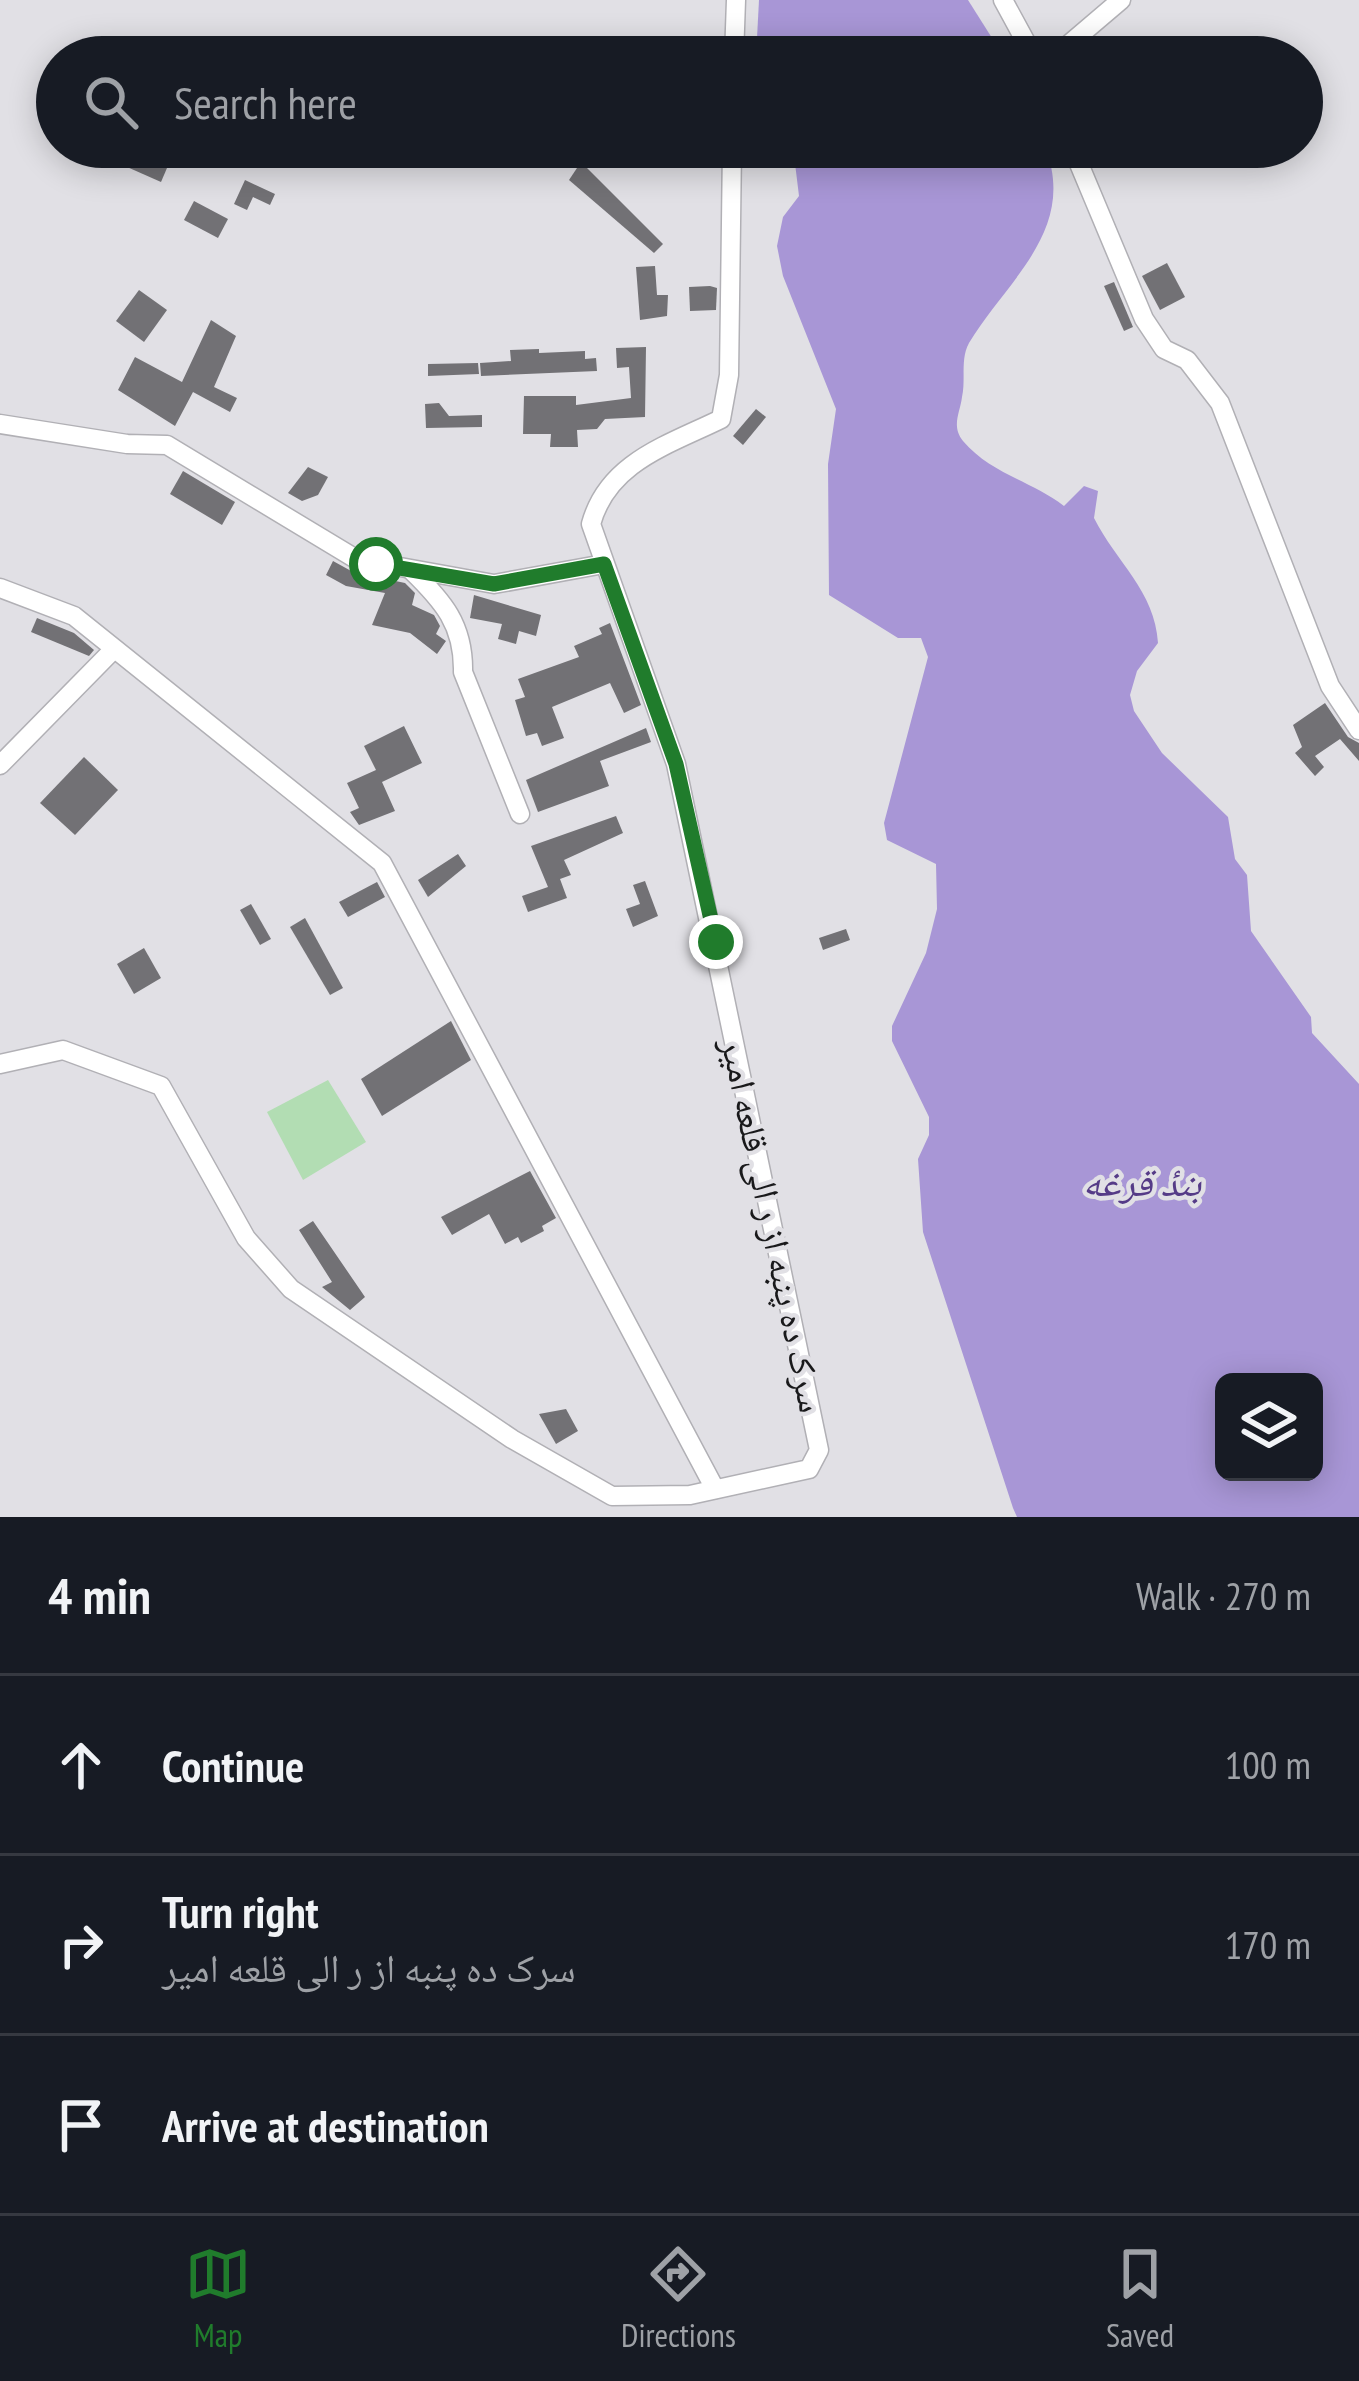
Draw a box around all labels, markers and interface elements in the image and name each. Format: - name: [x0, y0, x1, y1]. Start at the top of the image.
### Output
- search box: [36, 36, 1323, 168]
- icon: search: [78, 69, 144, 135]
- text: Search here: [174, 73, 357, 131]
- route start: [349, 537, 403, 591]
- route end: [689, 915, 743, 969]
- street label: سرک ده پنبه از ر الی قلعه امیر: [711, 1032, 837, 1417]
- water label: بندٔ قرغه: [1083, 1156, 1201, 1207]
- map controls: [1215, 1373, 1323, 1481]
- button: layers: [1215, 1373, 1323, 1481]
- text: 4 min: [48, 1562, 151, 1628]
- text: Walk · 270 m: [1136, 1570, 1311, 1621]
- icon: ahead: [48, 1732, 114, 1798]
- text: Continue: [162, 1736, 304, 1794]
- text: 100 m: [1225, 1739, 1311, 1790]
- text: Turn right: [162, 1882, 319, 1940]
- icon: right: [48, 1912, 114, 1978]
- text: 170 m: [1225, 1919, 1311, 1970]
- text: سرک ده پنبه از ر الی قلعه امیر: [162, 1942, 576, 1993]
- icon: arrive: [48, 2092, 114, 2158]
- text: Arrive at destination: [162, 2096, 489, 2154]
- tab: Map: [185, 2241, 251, 2356]
- tab: Directions: [621, 2241, 736, 2356]
- tab: Saved: [1106, 2241, 1174, 2356]

